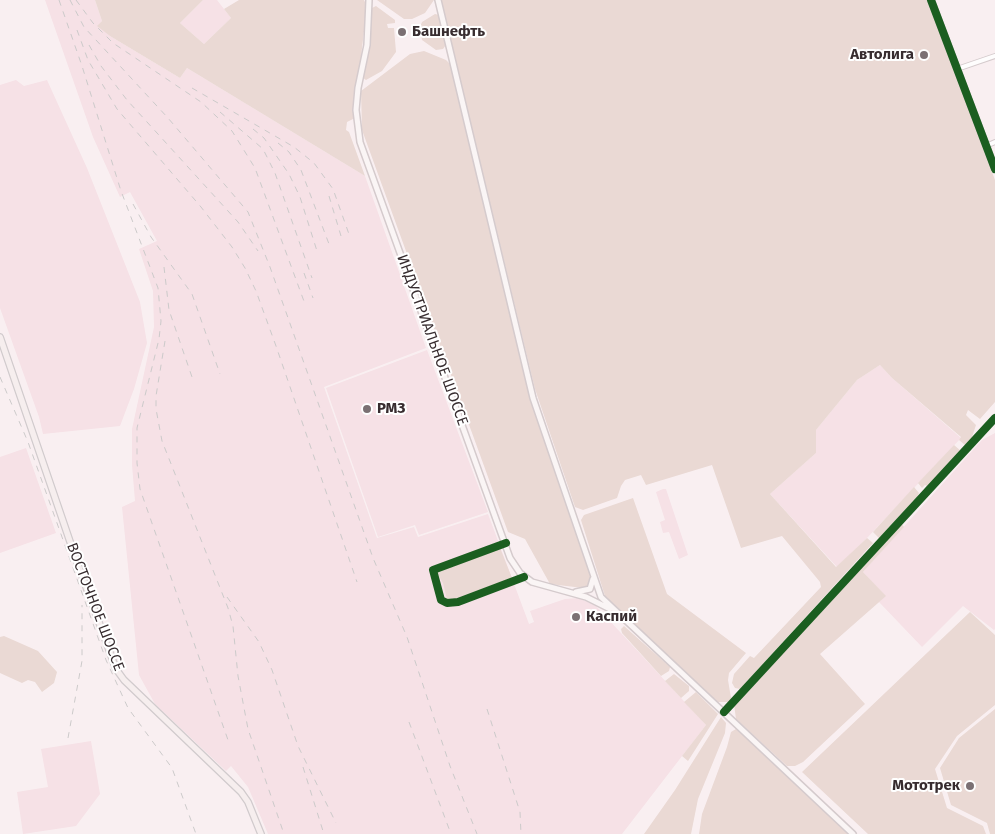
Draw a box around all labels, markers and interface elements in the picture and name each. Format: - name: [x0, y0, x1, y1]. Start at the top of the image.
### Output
- place label: Башнефть: [412, 23, 485, 41]
- marker: Башнефть: [396, 26, 408, 38]
- place label: Автолига: [850, 46, 914, 64]
- marker: Автолига: [918, 49, 930, 61]
- street label: ИНДУСТРИАЛЬНОЕ ШОССЕ: [393, 252, 471, 428]
- place label: РМЗ: [377, 400, 405, 418]
- marker: РМЗ: [361, 403, 373, 415]
- street label: ВОСТОЧНОЕ ШОССЕ: [62, 540, 128, 674]
- place label: Каспий: [586, 608, 637, 626]
- marker: Каспий: [570, 611, 582, 623]
- place label: Мототрек: [892, 777, 960, 795]
- marker: Мототрек: [964, 780, 976, 792]

